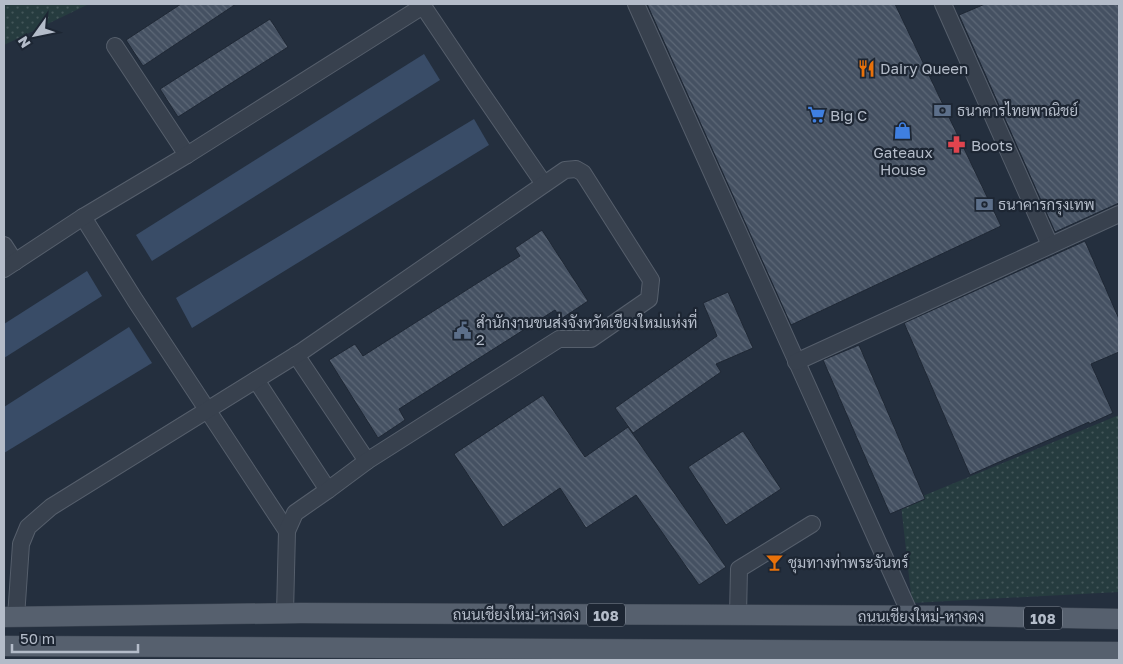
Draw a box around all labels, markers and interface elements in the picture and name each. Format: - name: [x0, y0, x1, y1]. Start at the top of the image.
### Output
- north arrow: [10, 10, 60, 60]
- text: N: [14, 33, 34, 51]
- restaurant icon: Dairy Queen: [856, 58, 876, 78]
- place label: Dairy Queen: [880, 59, 968, 77]
- bank icon: ธนาคารไทยพาณิชย์: [933, 100, 953, 120]
- place label: ธนาคารไทยพาณิชย์: [957, 101, 1078, 119]
- supermarket icon: Big C: [806, 105, 826, 125]
- place label: Big C: [830, 106, 867, 124]
- shop icon: Gateaux House: [893, 121, 913, 141]
- pharmacy icon: Boots: [947, 135, 967, 155]
- place label: Boots: [971, 136, 1013, 154]
- place label: Gateaux House: [873, 143, 933, 178]
- bank icon: ธนาคารกรุงเทพ: [974, 194, 994, 214]
- place label: ธนาคารกรุงเทพ: [998, 195, 1095, 216]
- place label: สำนักงานขนส่งจังหวัดเชียงใหม่แห่งที่ 2: [476, 308, 697, 348]
- public building icon: สำนักงานขนส่งจังหวัดเชียงใหม่แห่งที่ 2: [452, 321, 472, 341]
- bar icon: ชุมทางท่าพระจันทร์: [764, 552, 784, 572]
- place label: ชุมทางท่าพระจันทร์: [788, 553, 908, 574]
- road number: 108: [587, 604, 625, 626]
- street label: ถนนเชียงใหม่-หางดง: [453, 605, 579, 623]
- road number: 108: [1024, 606, 1062, 630]
- street label: ถนนเชียงใหม่-หางดง: [858, 607, 984, 625]
- scale bar: [12, 622, 139, 654]
- text: 50 m: [20, 629, 55, 647]

